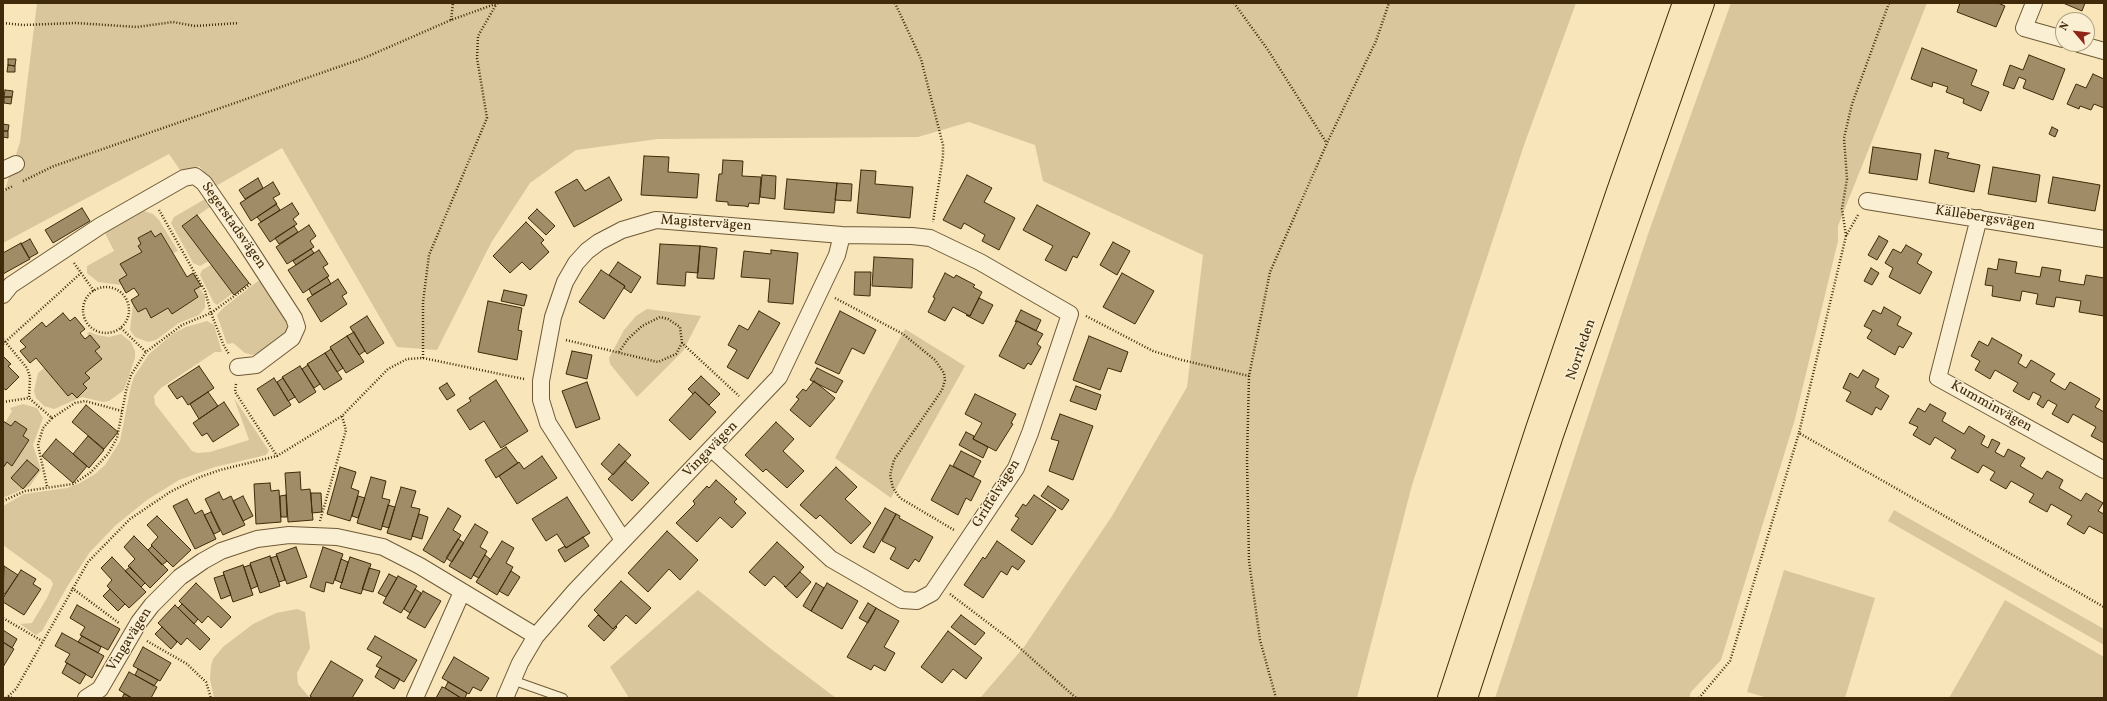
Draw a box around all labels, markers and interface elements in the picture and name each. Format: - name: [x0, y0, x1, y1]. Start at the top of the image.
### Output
- north arrow: [2055, 12, 2095, 52]
- text: N: [2056, 20, 2073, 34]
- street label: Segerstadsvägen: [197, 179, 269, 273]
- street label: Källebergsvägen: [1934, 203, 2036, 235]
- street label: Magistervägen: [660, 212, 752, 236]
- street label: Norrleden: [1564, 317, 1600, 383]
- street label: Kumminvägen: [1947, 378, 2035, 436]
- street label: Vingavägen: [680, 418, 742, 482]
- street label: Griffelvägen: [969, 457, 1025, 531]
- street label: Vingavägen: [104, 605, 156, 675]

